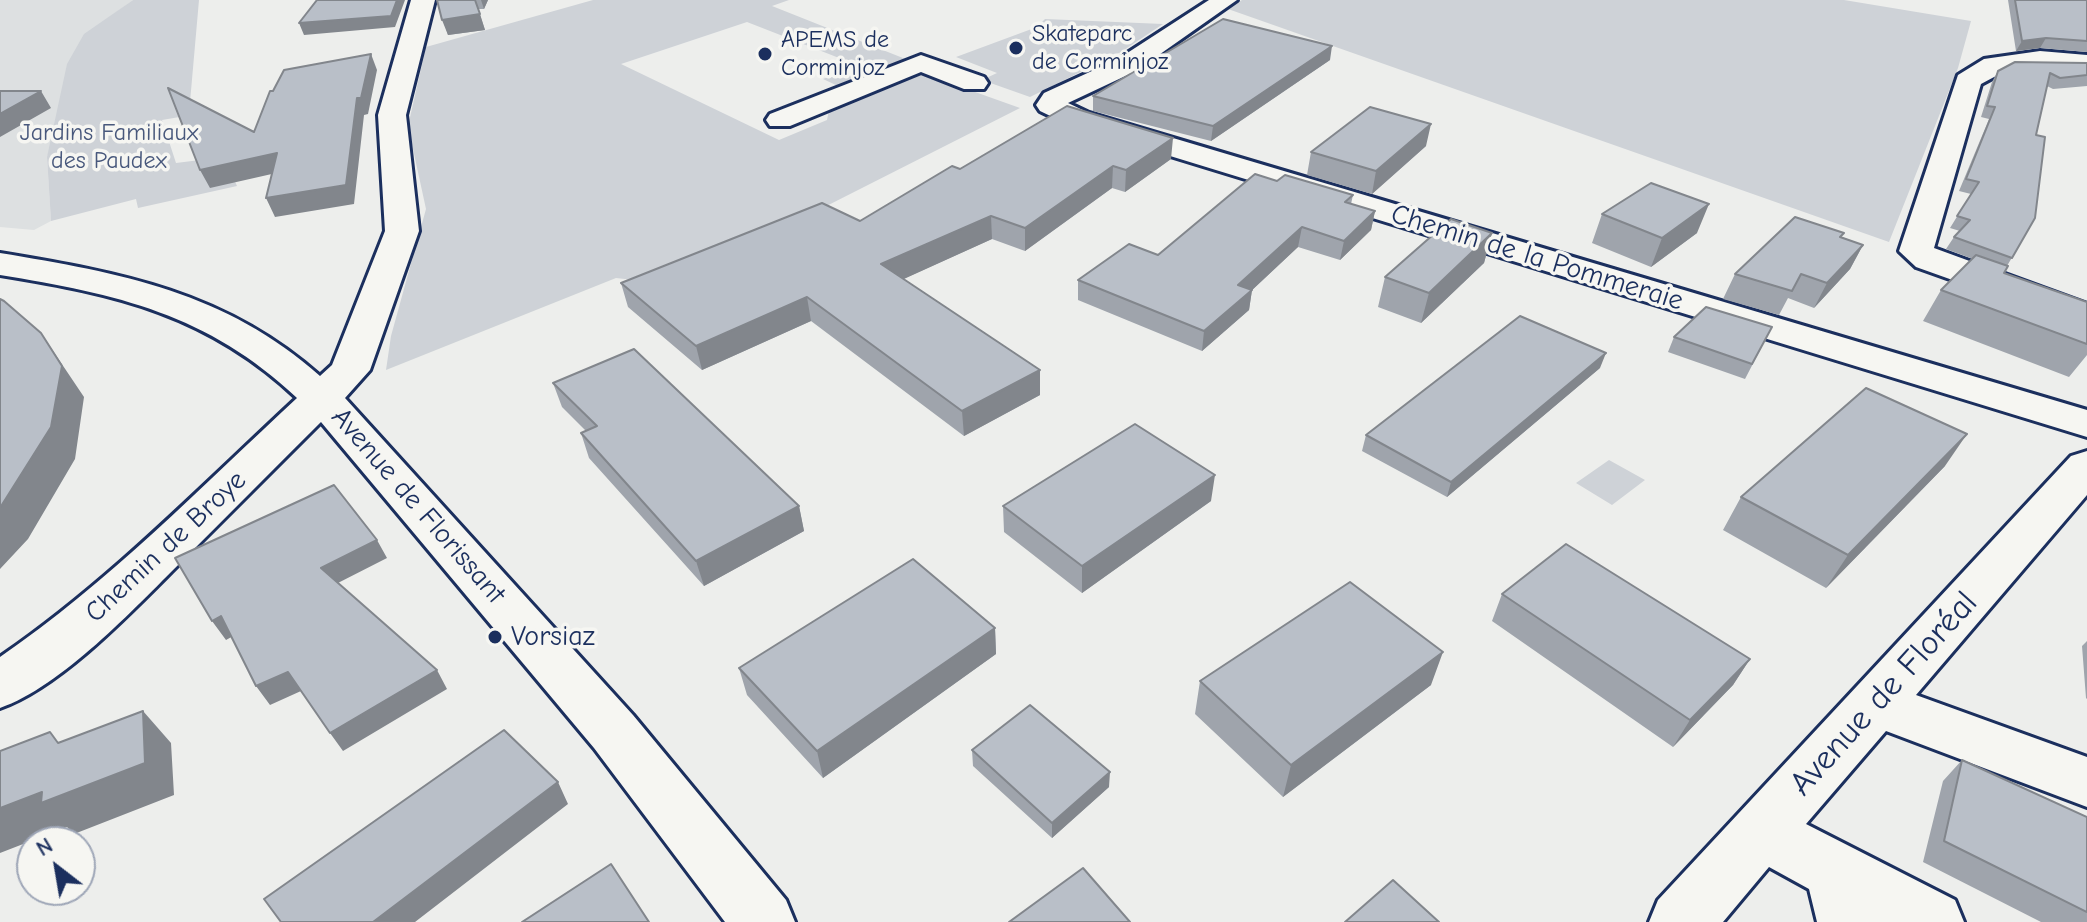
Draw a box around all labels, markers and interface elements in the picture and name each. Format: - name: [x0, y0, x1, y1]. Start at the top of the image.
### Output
- place label: Skateparc de Corminjoz: [1032, 20, 1168, 76]
- place label: APEMS de Corminjoz: [781, 26, 889, 82]
- marker: Skateparc de Corminjoz: [1007, 39, 1025, 57]
- marker: APEMS de Corminjoz: [756, 45, 774, 63]
- park label: Jardins Familiaux des Paudex: [20, 119, 198, 175]
- street label: Chemin de la Pommeraie: [1387, 198, 1687, 318]
- street label: Avenue de Florissant: [324, 401, 512, 611]
- street label: Chemin de Broye: [79, 464, 253, 630]
- street label: Avenue de Floréal: [1782, 583, 1986, 805]
- place label: Vorsiaz: [511, 620, 595, 654]
- marker: Vorsiaz: [486, 628, 504, 646]
- north arrow: [16, 826, 96, 906]
- text: N: [32, 832, 58, 862]

